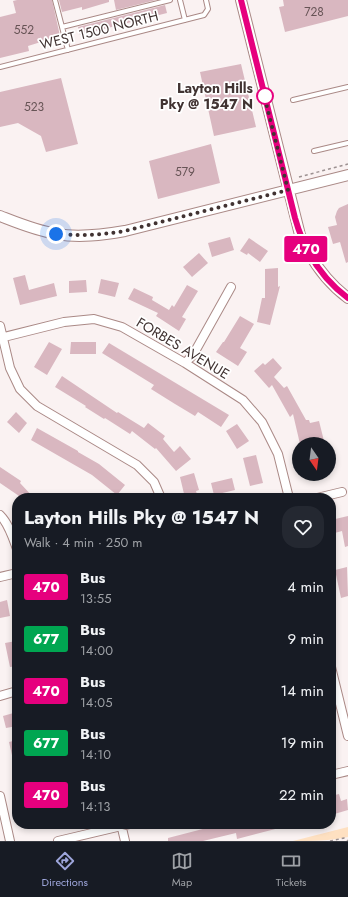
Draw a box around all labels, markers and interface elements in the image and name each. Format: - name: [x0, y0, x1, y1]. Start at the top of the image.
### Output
- house number: 728: [304, 3, 324, 21]
- street label: WEST 1500 NORTH: [38, 6, 160, 54]
- house number: 552: [14, 21, 34, 39]
- place label: Layton Hills Pky @ 1547 N: [160, 78, 254, 114]
- marker: Layton Hills Pky @ 1547 N: [256, 87, 274, 105]
- house number: 523: [24, 98, 45, 116]
- house number: 579: [175, 163, 195, 181]
- your location: [46, 224, 66, 244]
- line badge: 470: [283, 236, 329, 262]
- text: 470: [292, 239, 320, 259]
- street label: FORBES AVENUE: [133, 312, 233, 384]
- north arrow: [292, 437, 336, 481]
- map controls: [292, 437, 336, 481]
- text: Layton Hills Pky @ 1547 N: [24, 504, 259, 531]
- button: heart: [282, 506, 324, 548]
- text: Walk · 4 min · 250 m: [24, 533, 142, 552]
- text: Bus: [80, 567, 105, 589]
- text: 4 min: [287, 576, 324, 598]
- text: 470: [32, 577, 60, 597]
- text: 13:55: [80, 589, 112, 608]
- text: Bus: [80, 619, 105, 641]
- text: 9 min: [287, 628, 324, 650]
- text: 677: [33, 629, 59, 649]
- text: 14:00: [80, 641, 113, 660]
- text: Bus: [80, 671, 105, 693]
- text: 14 min: [281, 680, 324, 702]
- text: 470: [32, 681, 60, 701]
- text: 14:05: [80, 693, 112, 712]
- text: Bus: [80, 723, 105, 745]
- text: 19 min: [281, 732, 324, 754]
- text: 677: [33, 733, 59, 753]
- text: 14:10: [80, 745, 111, 764]
- text: Bus: [80, 775, 105, 797]
- text: 22 min: [279, 784, 324, 806]
- text: 470: [32, 785, 60, 805]
- text: 14:13: [80, 797, 110, 816]
- tab: Directions: [41, 850, 88, 890]
- tab: Map: [171, 850, 193, 890]
- tab: Tickets: [276, 850, 307, 890]

